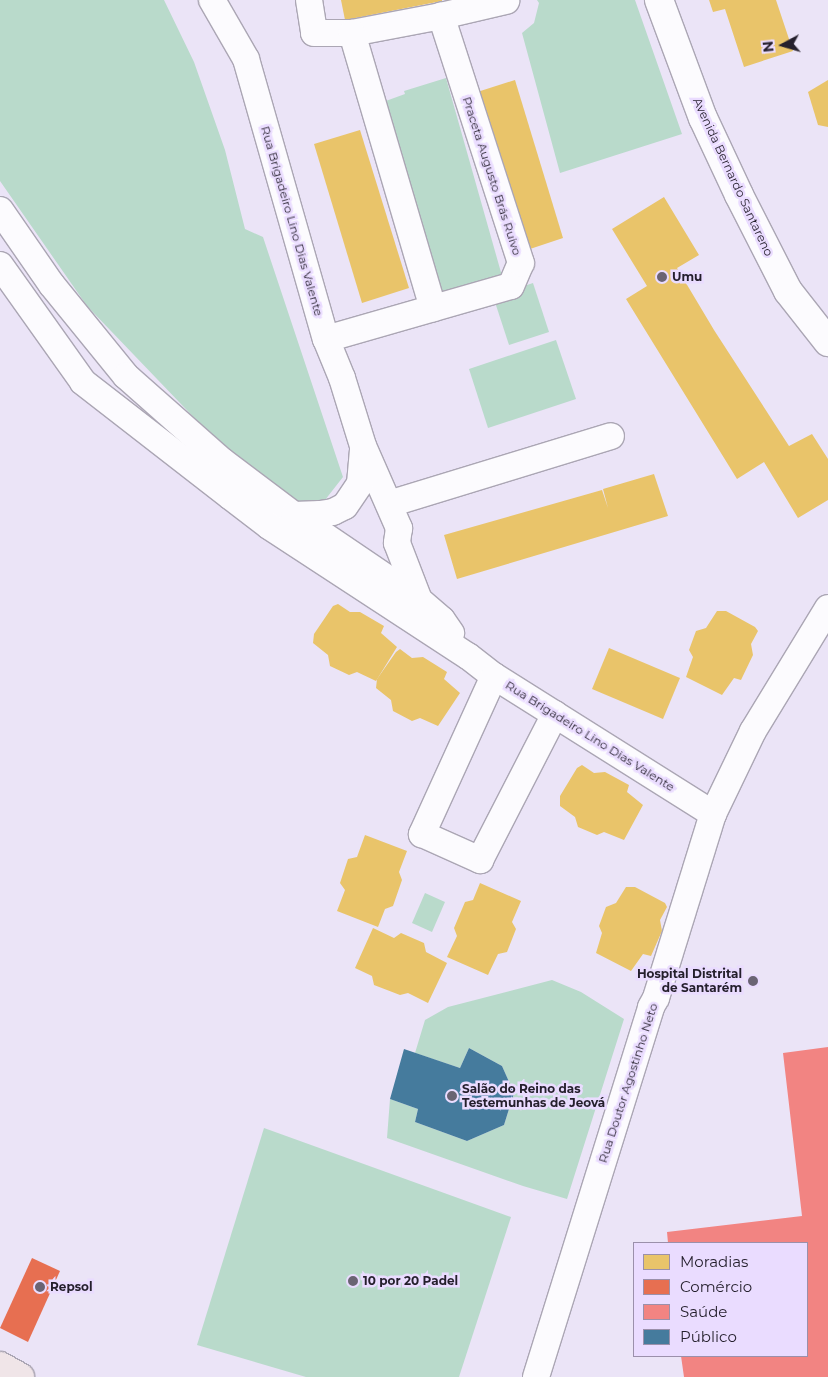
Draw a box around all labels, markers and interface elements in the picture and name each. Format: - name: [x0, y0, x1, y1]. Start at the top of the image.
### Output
- north arrow: [758, 20, 808, 70]
- text: N: [759, 40, 778, 53]
- street label: Praceta Augusto Brás Ruivo: [460, 95, 524, 257]
- street label: Avenida Bernardo Santareno: [690, 96, 776, 258]
- street label: Rua Brigadeiro Lino Dias Valente: [258, 124, 326, 318]
- place label: Umu: [672, 270, 702, 284]
- marker: Umu: [656, 271, 668, 283]
- street label: Rua Brigadeiro Lino Dias Valente: [503, 678, 677, 794]
- place label: Hospital Distrital de Santarém: [637, 967, 742, 995]
- marker: Hospital Distrital de Santarém: [746, 974, 760, 988]
- street label: Rua Doutor Agostinho Neto: [595, 1001, 661, 1165]
- place label: Salão do Reino das Testemunhas de Jeová: [462, 1082, 605, 1110]
- marker: Salão do Reino das Testemunhas de Jeová: [446, 1090, 458, 1102]
- legend: [633, 1242, 808, 1357]
- text: Moradias: [680, 1252, 748, 1271]
- place label: 10 por 20 Padel: [363, 1274, 458, 1288]
- marker: 10 por 20 Padel: [347, 1275, 359, 1287]
- text: Comércio: [680, 1277, 752, 1296]
- place label: Repsol: [50, 1280, 93, 1294]
- marker: Repsol: [34, 1281, 46, 1293]
- text: Saúde: [680, 1302, 727, 1321]
- text: Público: [680, 1327, 737, 1346]

